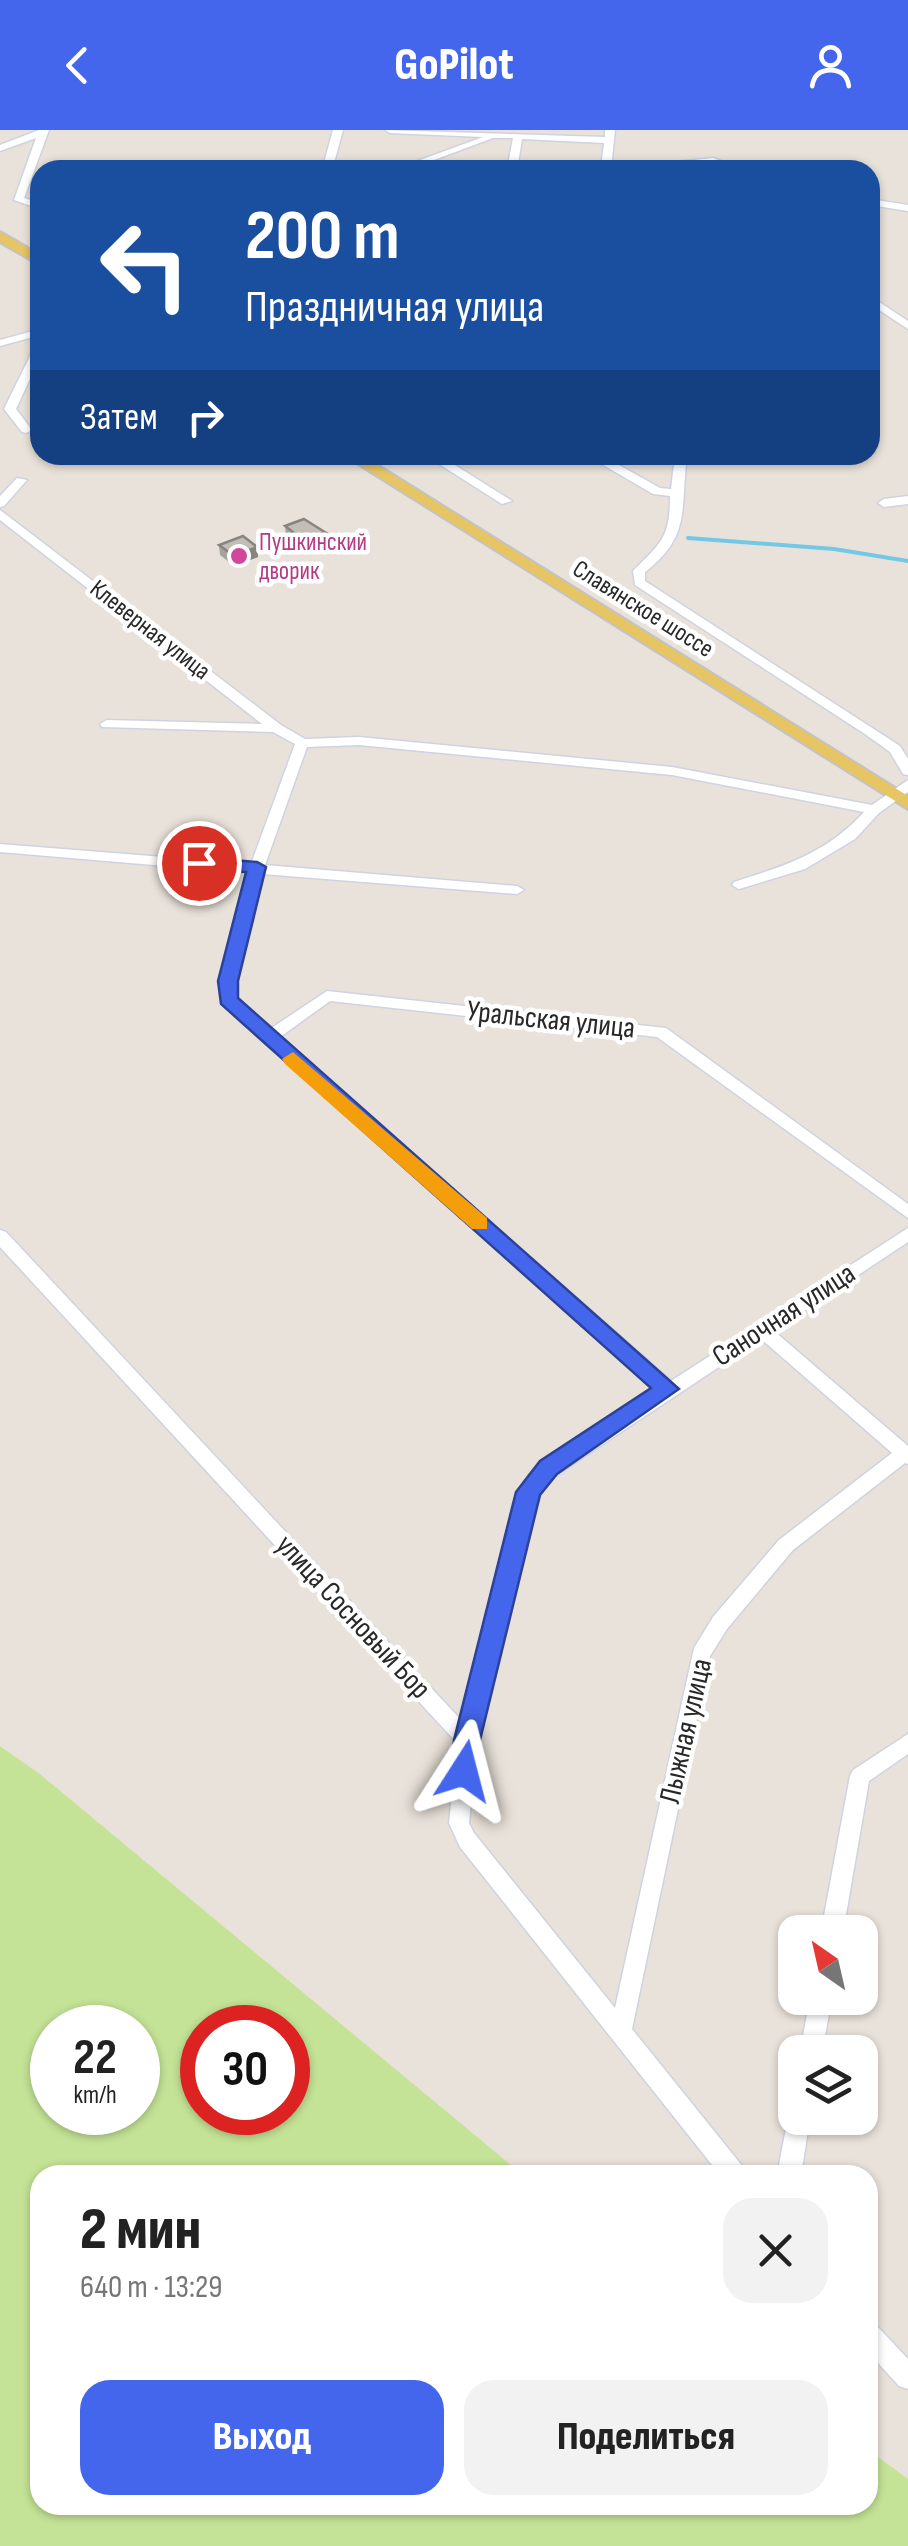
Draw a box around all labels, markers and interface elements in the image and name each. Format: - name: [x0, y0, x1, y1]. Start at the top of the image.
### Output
- icon: back: [50, 38, 105, 93]
- text: GoPilot: [394, 38, 514, 93]
- icon: person: [803, 38, 858, 93]
- text: 200 m: [245, 195, 400, 279]
- icon: left: [80, 200, 210, 330]
- text: Праздничная улица: [245, 280, 544, 335]
- icon: right: [178, 390, 233, 445]
- text: Затем: [80, 395, 158, 440]
- place label: Пушкинский дворик: [259, 527, 367, 587]
- marker: Пушкинский дворик: [228, 545, 250, 567]
- street label: Славянское шоссе: [567, 553, 719, 665]
- street label: Клеверная улица: [83, 573, 217, 687]
- pin: [157, 821, 242, 906]
- icon: arrive: [172, 836, 227, 891]
- street label: Уральская улица: [465, 993, 637, 1047]
- street label: Саночная улица: [706, 1256, 862, 1374]
- street label: улица Сосновый Бор: [268, 1527, 438, 1707]
- street label: Лыжная улица: [652, 1655, 720, 1807]
- position arrow: [412, 1719, 516, 1823]
- north arrow: [778, 1915, 878, 2015]
- map controls: [778, 1915, 878, 2135]
- speed limit sign: 30: [180, 2005, 310, 2135]
- text: 22: [73, 2028, 117, 2088]
- button: layers: [778, 2035, 878, 2135]
- text: km/h: [73, 2080, 117, 2111]
- text: 2 мин: [80, 2194, 201, 2266]
- button: close: [723, 2198, 828, 2303]
- text: 640 m · 13:29: [80, 2268, 222, 2307]
- button: Выход: [80, 2380, 444, 2495]
- button: Поделиться: [464, 2380, 828, 2495]

